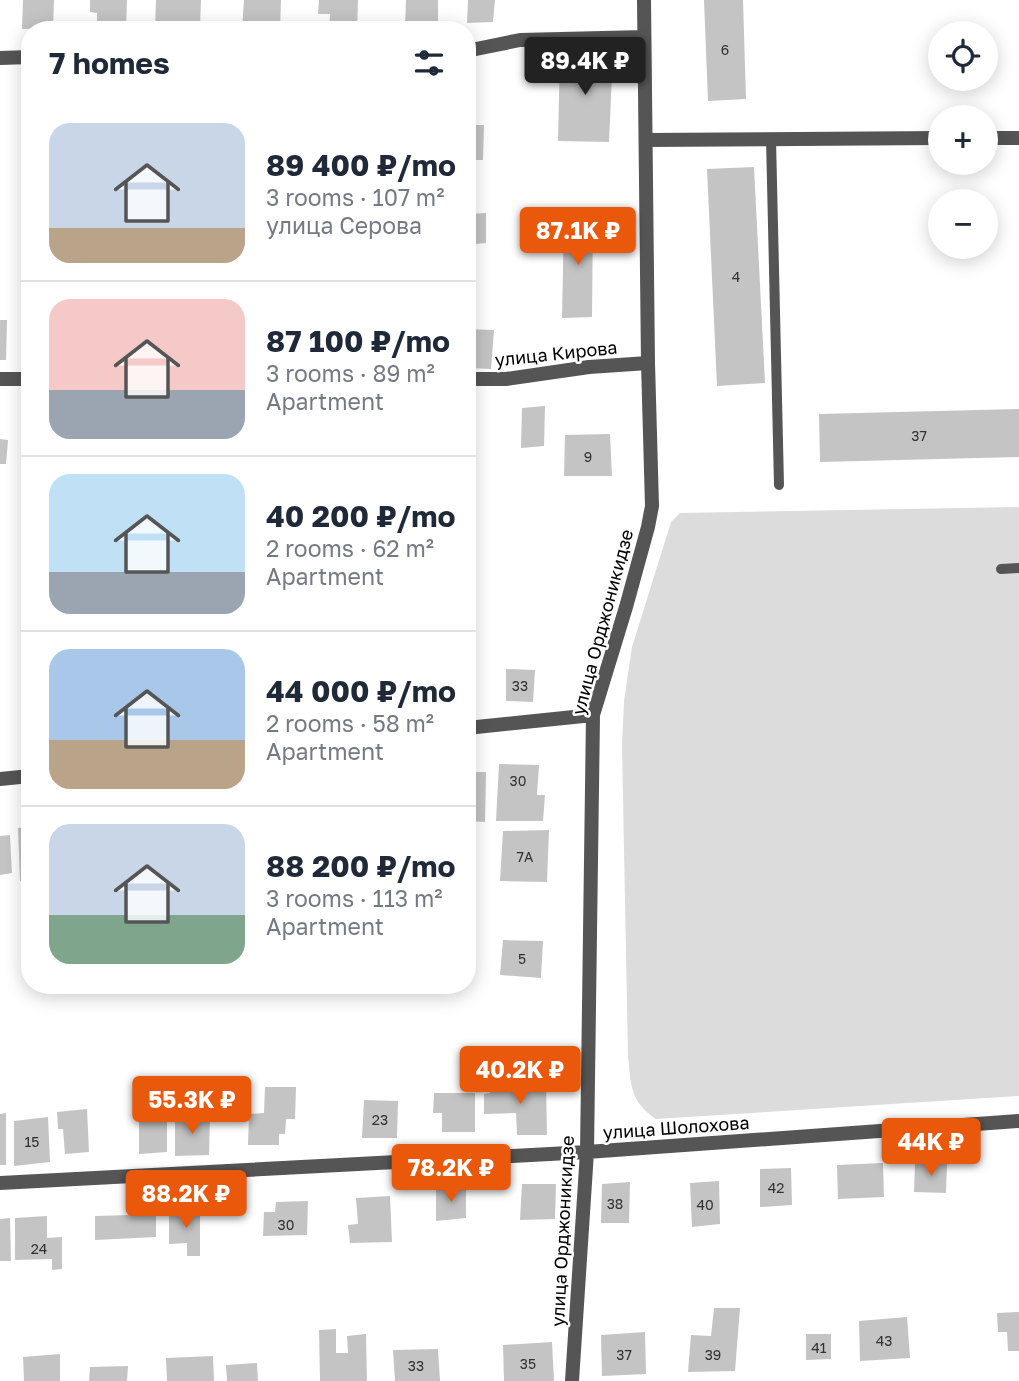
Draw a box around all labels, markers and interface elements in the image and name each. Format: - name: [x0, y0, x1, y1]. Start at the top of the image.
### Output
- map controls: [928, 21, 998, 259]
- button: locate: [928, 21, 998, 91]
- pin: 89.4K ₽: [520, 38, 650, 97]
- house number: 6: [721, 41, 729, 58]
- icon: filters: [410, 44, 448, 82]
- text: 7 homes: [49, 45, 170, 81]
- text: 89.4K ₽: [540, 46, 630, 74]
- button: +: [928, 105, 998, 175]
- text: 89 400 ₽/mo: [266, 147, 456, 183]
- icon: home: [105, 151, 189, 235]
- text: 3 rooms · 107 m²: [266, 183, 444, 211]
- button: −: [928, 189, 998, 259]
- pin: 87.1K ₽: [513, 208, 643, 267]
- text: улица Серова: [266, 211, 422, 239]
- text: 87.1K ₽: [536, 216, 620, 244]
- house number: 4: [732, 268, 740, 285]
- text: 87 100 ₽/mo: [266, 323, 450, 359]
- icon: home: [105, 327, 189, 411]
- street label: улица Кирова: [494, 336, 618, 370]
- text: 3 rooms · 89 m²: [266, 359, 435, 387]
- text: Apartment: [266, 387, 384, 415]
- house number: 37: [911, 427, 927, 444]
- house number: 9: [584, 448, 592, 465]
- text: 40 200 ₽/mo: [266, 498, 455, 534]
- icon: home: [105, 502, 189, 586]
- street label: улица Орджоникидзе: [567, 527, 637, 717]
- text: 2 rooms · 62 m²: [266, 534, 434, 562]
- text: Apartment: [266, 562, 384, 590]
- text: 44 000 ₽/mo: [266, 673, 456, 709]
- icon: home: [105, 677, 189, 761]
- house number: 33: [512, 677, 528, 694]
- text: 2 rooms · 58 m²: [266, 709, 434, 737]
- text: Apartment: [266, 737, 384, 765]
- house number: 30: [510, 772, 526, 789]
- text: 88 200 ₽/mo: [266, 848, 456, 884]
- house number: 7А: [517, 848, 534, 865]
- icon: home: [105, 852, 189, 936]
- text: 3 rooms · 113 m²: [266, 884, 443, 912]
- text: Apartment: [266, 912, 384, 940]
- house number: 5: [518, 950, 526, 967]
- pin: 40.2K ₽: [455, 1046, 585, 1106]
- text: 40.2K ₽: [476, 1055, 564, 1083]
- pin: 55.3K ₽: [127, 1076, 257, 1136]
- text: 55.3K ₽: [148, 1085, 236, 1113]
- house number: 23: [372, 1111, 388, 1128]
- street label: улица Шолохова: [602, 1111, 750, 1143]
- pin: 44K ₽: [882, 1118, 980, 1178]
- text: 44K ₽: [898, 1127, 964, 1155]
- house number: 15: [25, 1133, 39, 1150]
- street label: улица Орджоникидзе: [546, 1135, 578, 1327]
- pin: 78.2K ₽: [386, 1144, 516, 1204]
- text: 78.2K ₽: [408, 1153, 494, 1181]
- pin: 88.2K ₽: [121, 1170, 251, 1230]
- text: 88.2K ₽: [142, 1179, 230, 1207]
- house number: 42: [768, 1179, 784, 1196]
- house number: 38: [607, 1195, 623, 1212]
- house number: 40: [696, 1196, 714, 1213]
- house number: 30: [278, 1216, 294, 1233]
- house number: 24: [31, 1240, 47, 1257]
- house number: 43: [876, 1332, 892, 1349]
- house number: 41: [811, 1339, 827, 1356]
- house number: 37: [616, 1346, 632, 1363]
- house number: 39: [705, 1346, 721, 1363]
- house number: 35: [520, 1355, 536, 1372]
- house number: 33: [408, 1357, 424, 1374]

